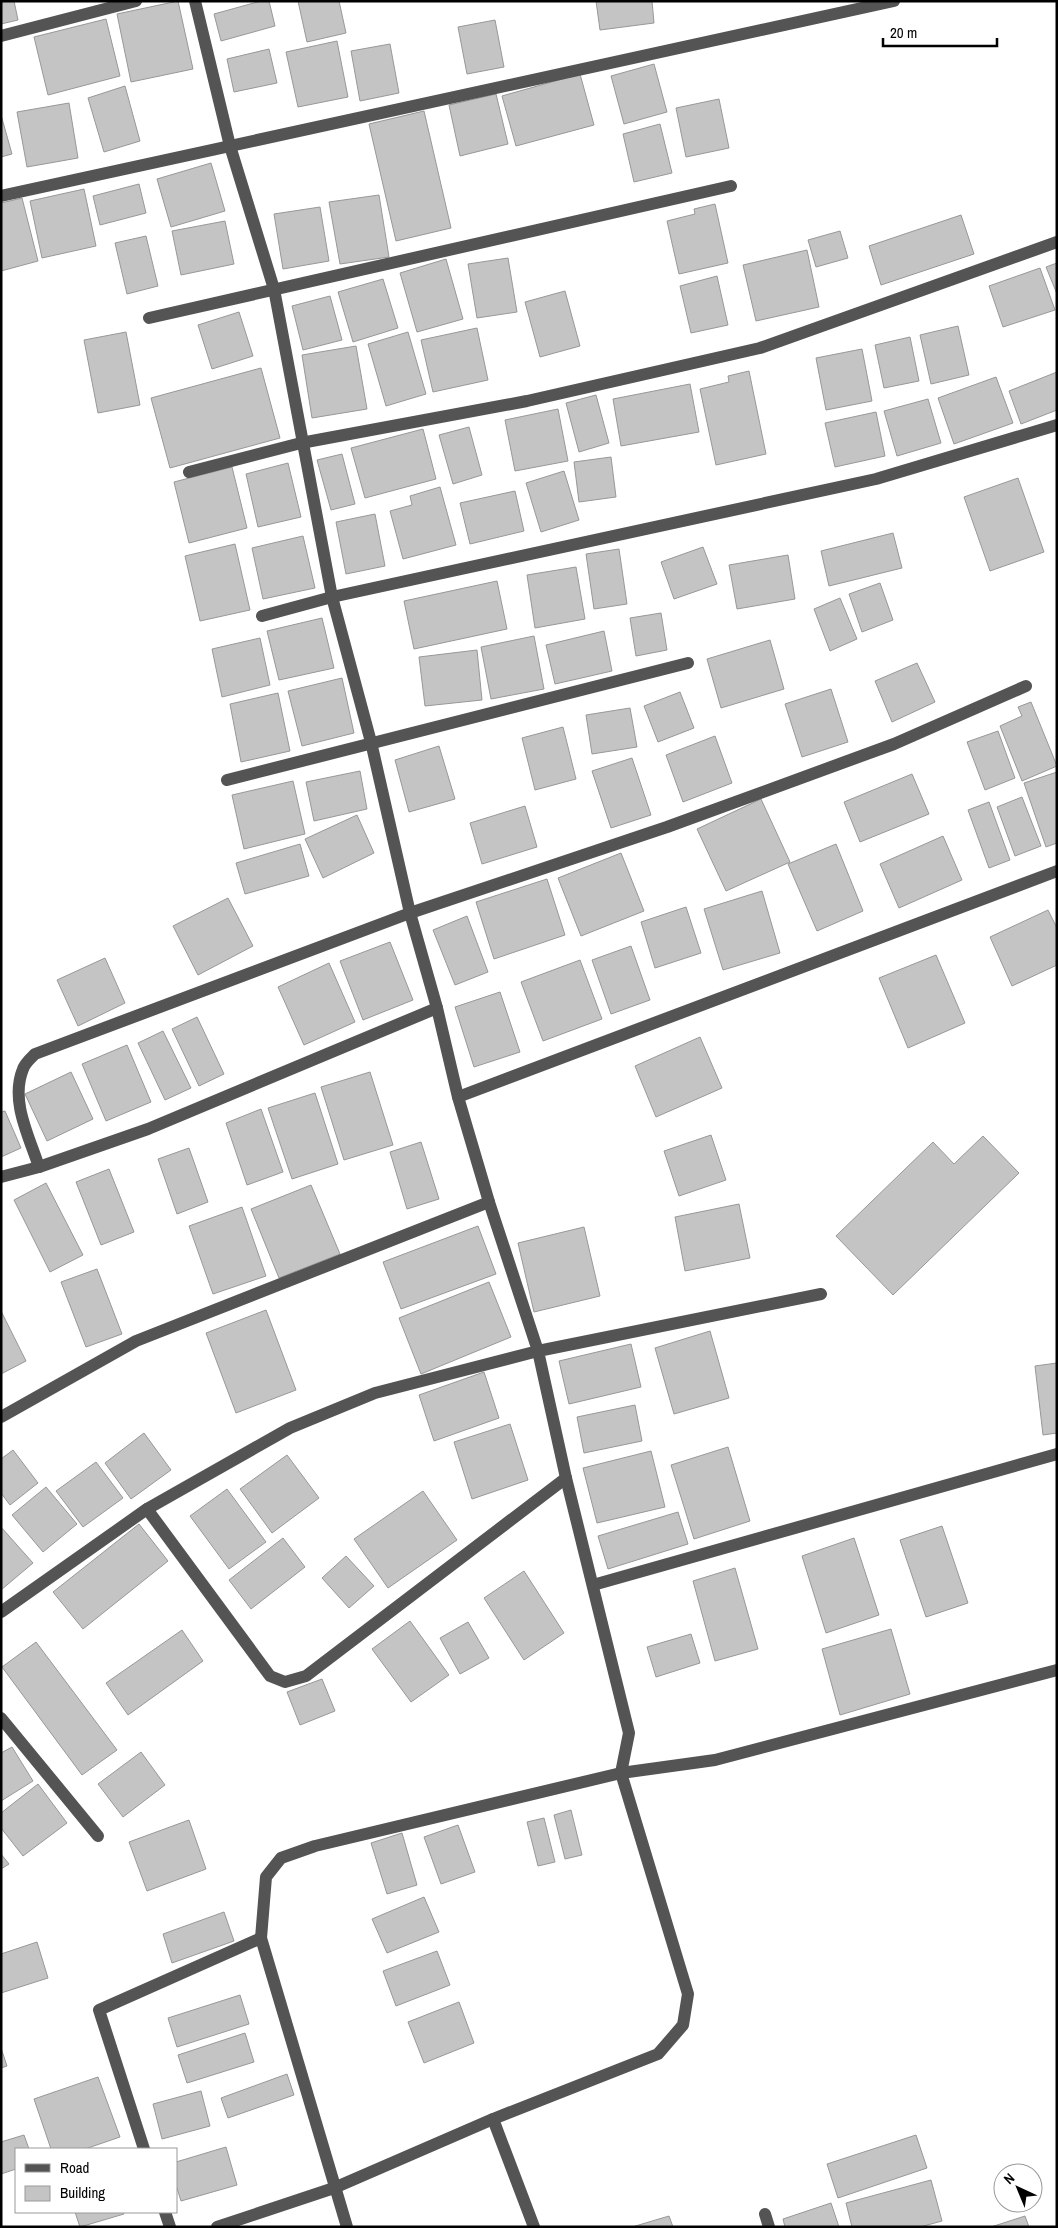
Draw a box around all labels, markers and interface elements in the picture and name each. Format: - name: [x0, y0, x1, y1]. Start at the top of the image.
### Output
- scale bar: [883, 15, 997, 47]
- text: 20 m: [890, 22, 917, 43]
- legend: [15, 2148, 178, 2213]
- text: Road: [60, 2157, 89, 2178]
- north arrow: [993, 2163, 1043, 2213]
- text: N: [1000, 2169, 1018, 2188]
- text: Building: [60, 2182, 105, 2203]

